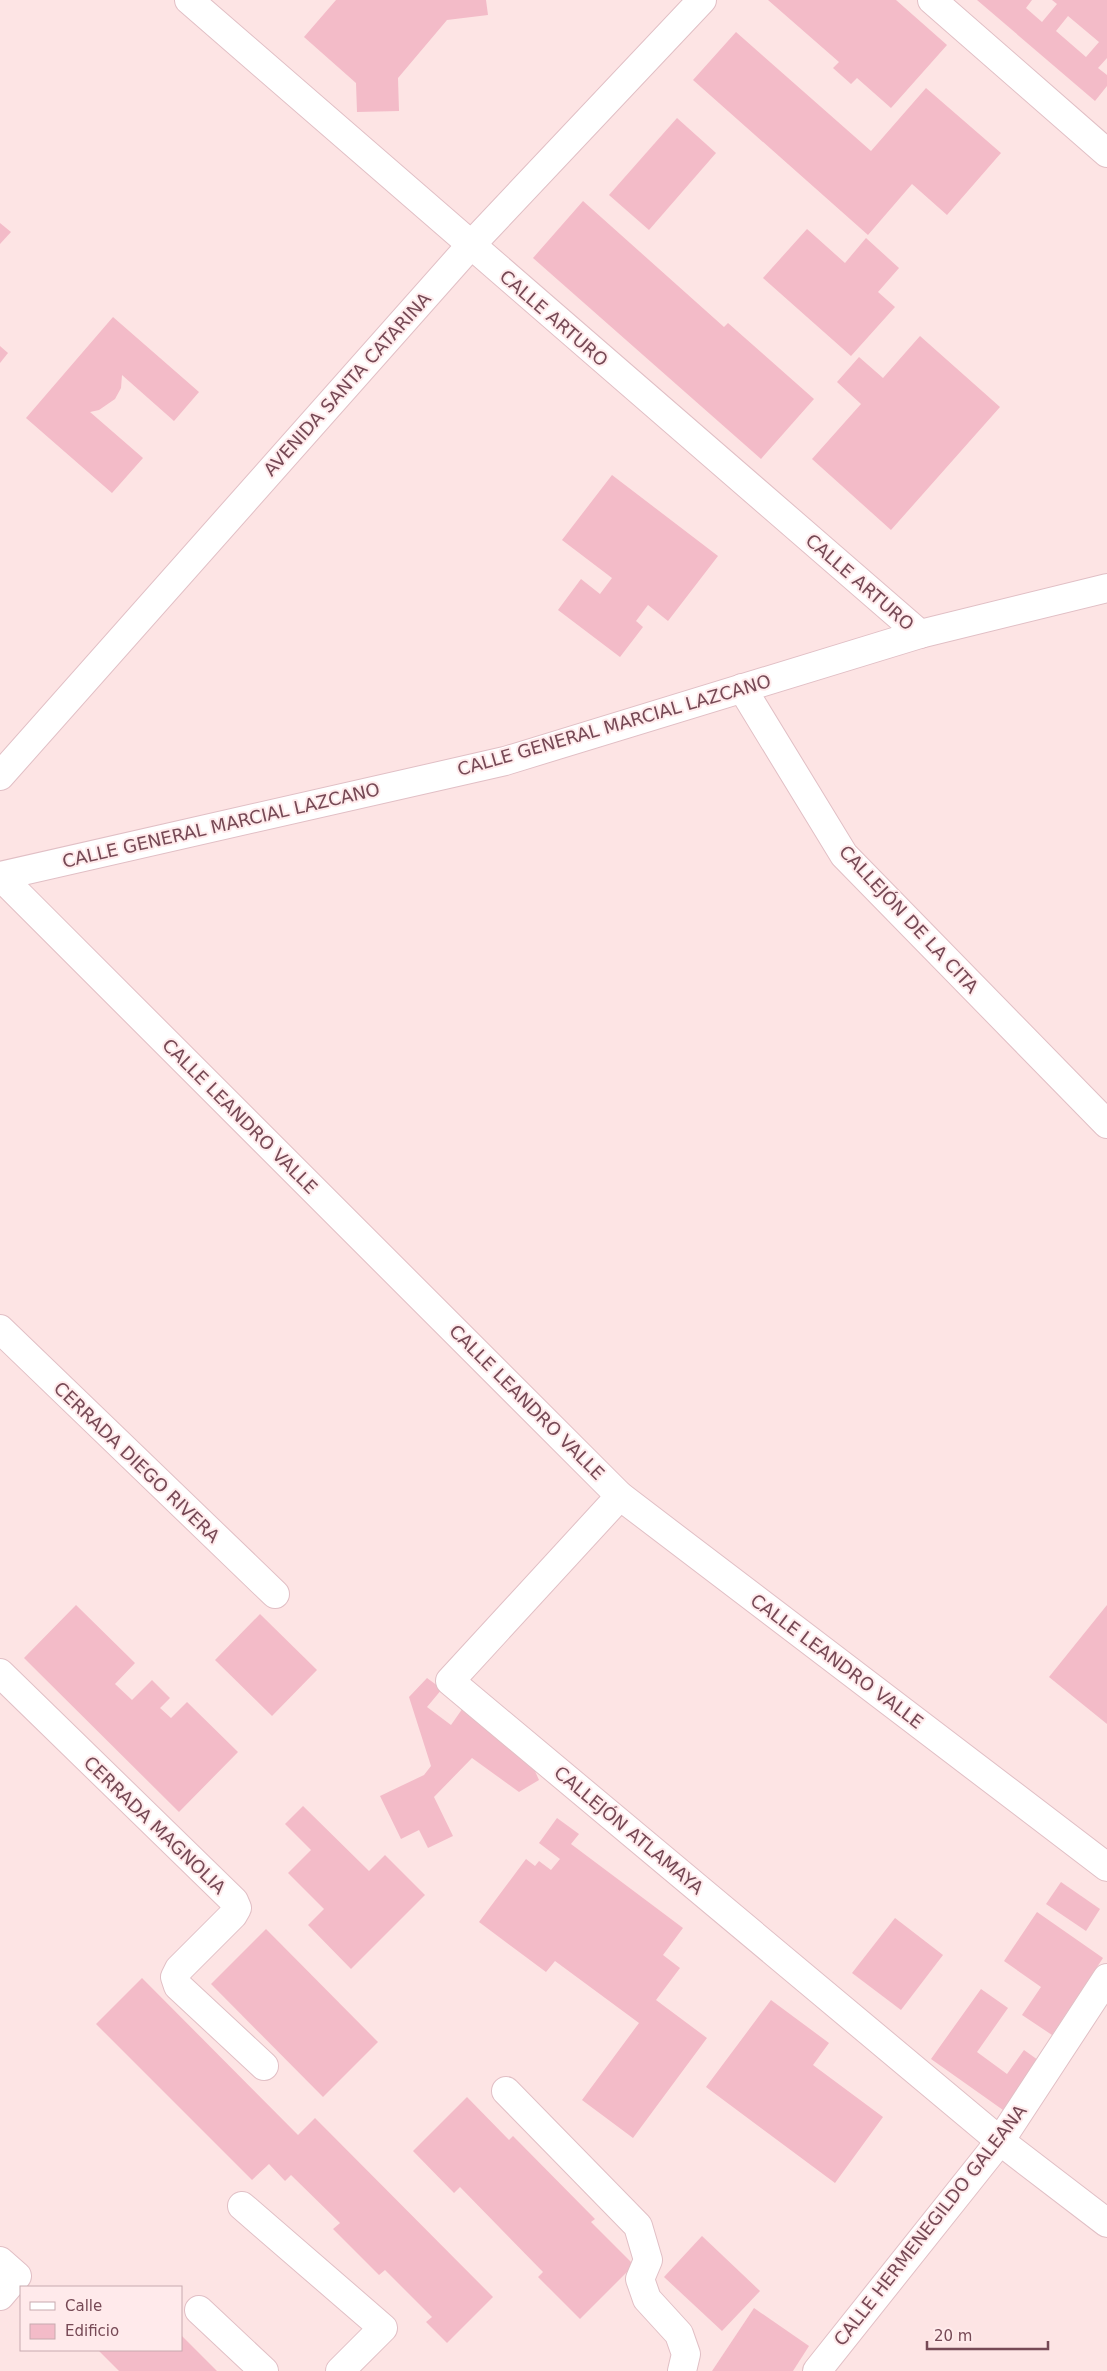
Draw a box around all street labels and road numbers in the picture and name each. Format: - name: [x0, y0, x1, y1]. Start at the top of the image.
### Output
- street label: CALLE ARTURO: [496, 265, 612, 371]
- street label: AVENIDA SANTA CATARINA: [259, 288, 435, 480]
- street label: CALLE ARTURO: [802, 529, 918, 635]
- street label: CALLE GENERAL MARCIAL LAZCANO: [455, 670, 773, 780]
- street label: CALLE GENERAL MARCIAL LAZCANO: [60, 778, 382, 872]
- street label: CALLEJÓN DE LA CITA: [835, 841, 983, 998]
- street label: CALLE LEANDRO VALLE: [158, 1034, 322, 1198]
- street label: CALLE LEANDRO VALLE: [445, 1320, 609, 1484]
- street label: CERRADA DIEGO RIVERA: [50, 1377, 225, 1547]
- street label: CALLE LEANDRO VALLE: [747, 1589, 927, 1733]
- street label: CERRADA MAGNOLIA: [80, 1752, 231, 1899]
- street label: CALLEJÓN ATLAMAYA: [550, 1762, 708, 1899]
- street label: CALLE HERMENEGILDO GALEANA: [829, 2100, 1031, 2350]

